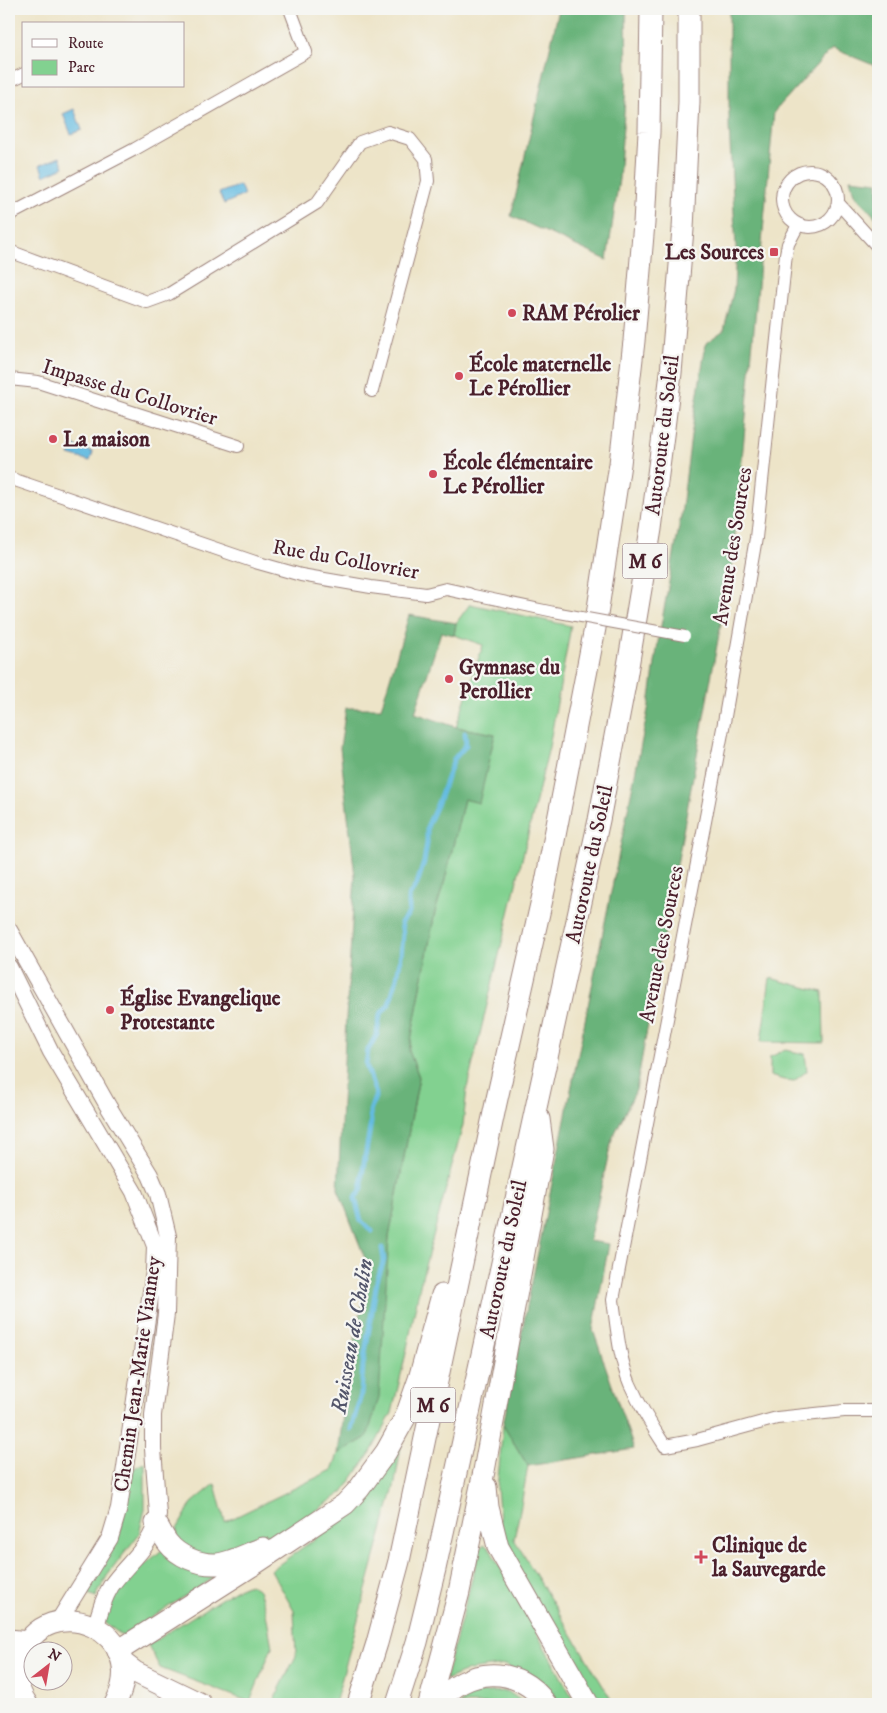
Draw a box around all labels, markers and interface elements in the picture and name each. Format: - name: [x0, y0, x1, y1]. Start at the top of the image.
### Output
- legend: [22, 22, 185, 88]
- text: Route: [68, 34, 103, 53]
- text: Parc: [68, 58, 96, 77]
- place label: Les Sources: [665, 240, 764, 266]
- marker: Les Sources: [768, 246, 780, 258]
- place label: RAM Pérolier: [522, 301, 641, 327]
- marker: RAM Pérolier: [506, 307, 518, 319]
- place label: École maternelle Le Pérollier: [469, 350, 612, 402]
- street label: Autoroute du Soleil: [640, 353, 686, 517]
- street label: Impasse du Collovrier: [39, 354, 221, 432]
- marker: École maternelle Le Pérollier: [453, 370, 465, 382]
- place label: La maison: [63, 427, 151, 453]
- marker: La maison: [47, 433, 59, 445]
- place label: École élémentaire Le Pérollier: [443, 448, 593, 500]
- street label: Avenue des Sources: [708, 465, 758, 627]
- marker: École élémentaire Le Pérollier: [427, 468, 439, 480]
- street label: Rue du Collovrier: [271, 534, 421, 586]
- road number: M 6: [622, 544, 668, 578]
- place label: Gymnase du Perollier: [459, 655, 560, 705]
- marker: Gymnase du Perollier: [443, 673, 455, 685]
- street label: Autoroute du Soleil: [560, 782, 620, 946]
- street label: Avenue des Sources: [634, 863, 690, 1025]
- place label: Église Evangelique Protestante: [120, 984, 281, 1036]
- marker: Église Evangelique Protestante: [104, 1004, 116, 1016]
- street label: Autoroute du Soleil: [474, 1177, 534, 1341]
- street label: Chemin Jean-Marie Vianney: [109, 1254, 168, 1494]
- water label: Ruisseau de Chalin: [325, 1257, 379, 1417]
- road number: M 6: [410, 1388, 456, 1422]
- place label: Clinique de la Sauvegarde: [711, 1533, 826, 1583]
- marker: Clinique de la Sauvegarde: [694, 1550, 708, 1564]
- north arrow: [22, 1640, 72, 1690]
- text: N: [45, 1645, 64, 1667]

